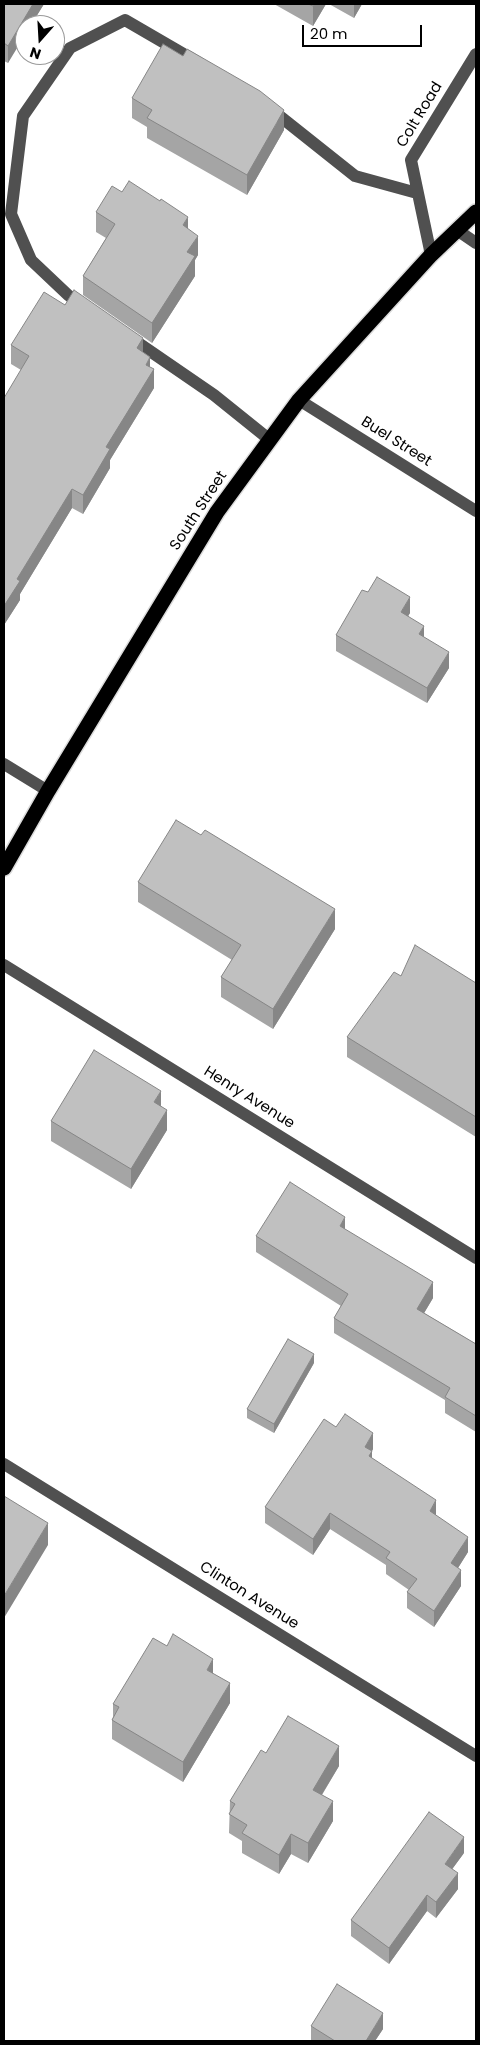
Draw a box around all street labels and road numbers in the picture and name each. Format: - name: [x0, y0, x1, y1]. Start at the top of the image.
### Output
- street label: Colt Road: [393, 79, 447, 151]
- street label: Buel Street: [357, 413, 435, 471]
- street label: South Street: [167, 468, 231, 554]
- street label: Henry Avenue: [200, 1063, 298, 1133]
- street label: Clinton Avenue: [196, 1558, 302, 1634]

